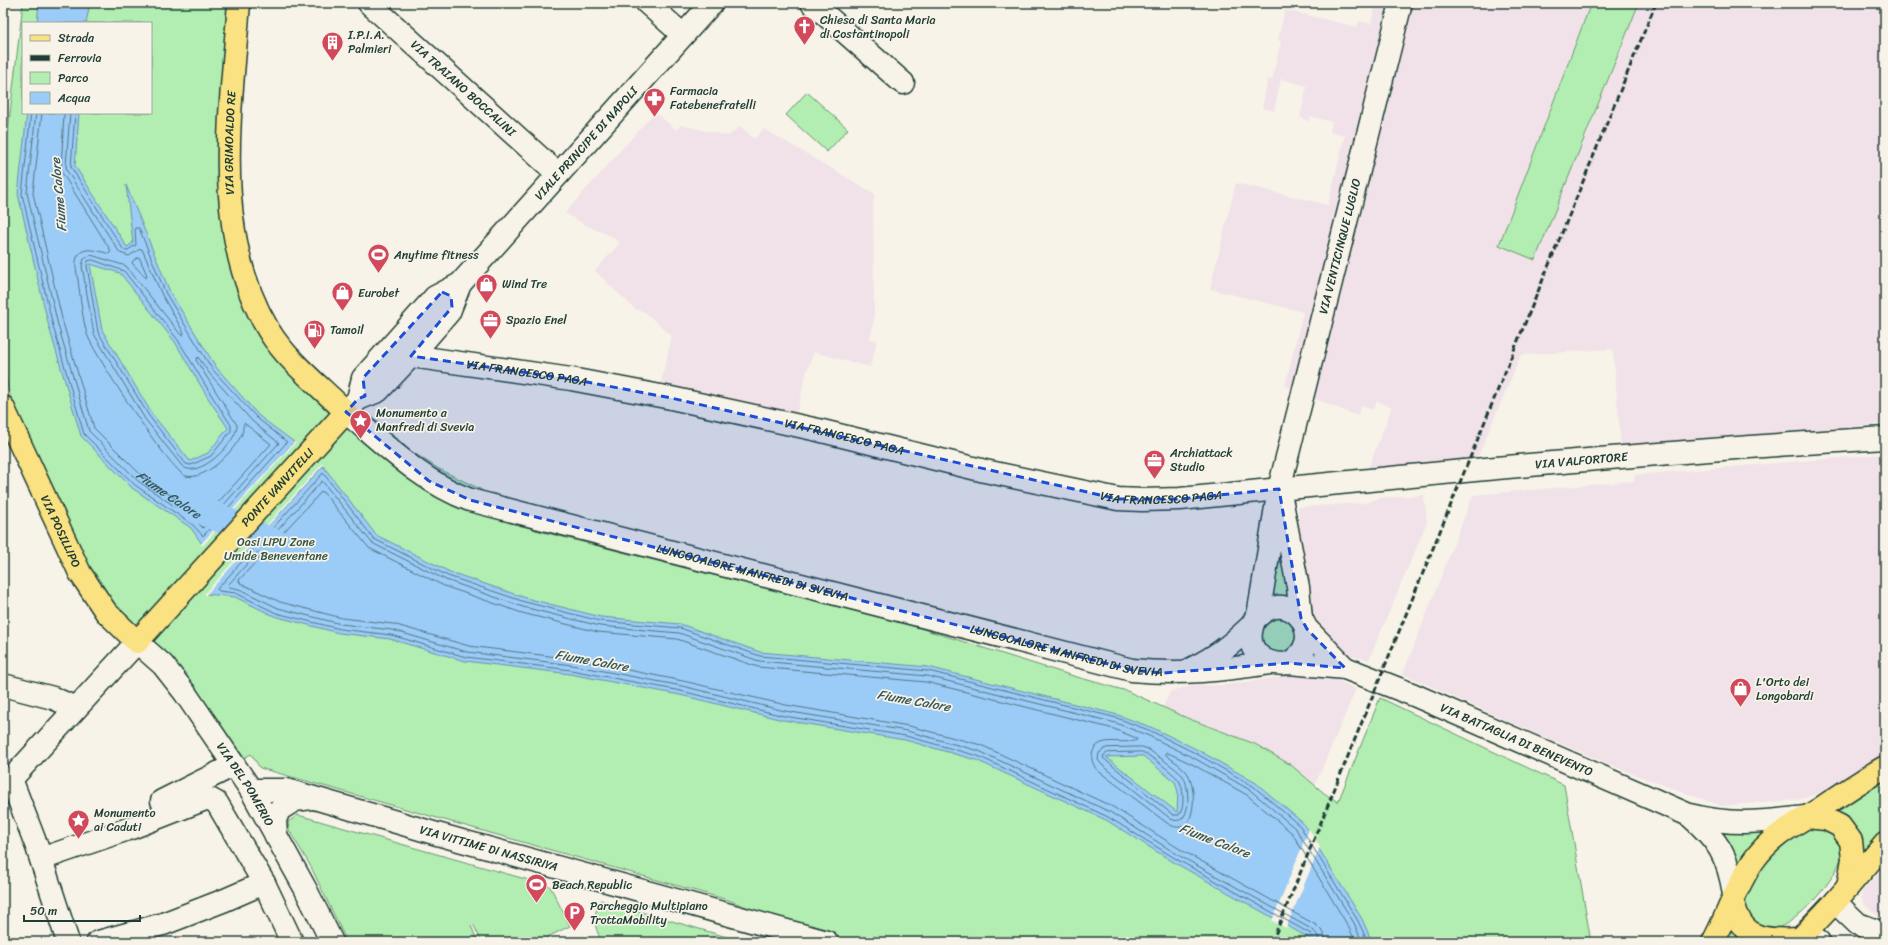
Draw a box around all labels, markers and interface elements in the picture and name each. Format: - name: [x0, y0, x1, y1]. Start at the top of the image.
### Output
- place label: Chiesa di Santa Maria di Costantinopoli: [820, 9, 936, 45]
- church icon: Chiesa di Santa Maria di Costantinopoli: [792, 14, 818, 47]
- legend: [22, 22, 152, 114]
- place label: I.P.I.A. Palmieri: [347, 24, 392, 60]
- text: Strada: [58, 27, 95, 49]
- building icon: I.P.I.A. Palmieri: [319, 29, 345, 62]
- street label: VIA TRAIANO BOCCALINI: [405, 34, 522, 143]
- text: Ferrovia: [58, 47, 102, 69]
- text: Parco: [58, 67, 88, 89]
- street label: VIALE PRINCIPE DI NAPOLI: [529, 80, 644, 206]
- place label: Farmacia Fatebenefratelli: [670, 80, 757, 116]
- pharmacy icon: Farmacia Fatebenefratelli: [641, 85, 667, 118]
- text: Acqua: [57, 87, 91, 109]
- street label: VIA GRIMOALDO RE: [218, 89, 243, 195]
- water label: Fiume Calore: [44, 155, 73, 233]
- street label: VIA VENTICINQUE LUGLIO: [1312, 176, 1368, 316]
- sports icon: Anytime fitness: [366, 242, 392, 275]
- place label: Anytime fitness: [393, 244, 479, 266]
- shop icon: Wind Tre: [473, 271, 499, 304]
- place label: Wind Tre: [502, 273, 547, 295]
- shop icon: Eurobet: [330, 280, 356, 313]
- place label: Eurobet: [358, 282, 400, 304]
- office icon: Spazio Enel: [478, 307, 504, 340]
- place label: Spazio Enel: [506, 309, 567, 331]
- fuel station icon: Tamoil: [302, 317, 328, 350]
- place label: Tamoil: [330, 319, 364, 341]
- street label: VIA FRANCESCO PAGA: [465, 353, 589, 393]
- place label: Monumento a Manfredi di Svevia: [376, 402, 474, 438]
- place icon: Monumento a Manfredi di Svevia: [348, 407, 374, 440]
- street label: VIA FRANCESCO PAGA: [783, 412, 906, 462]
- street label: PONTE VANVITELLI: [235, 442, 320, 532]
- place label: Archiattack Studio: [1169, 442, 1233, 478]
- street label: VIA VALFORTORE: [1534, 445, 1630, 475]
- office icon: Archiattack Studio: [1142, 447, 1168, 480]
- water label: Fiume Calore: [131, 465, 207, 526]
- street label: VIA FRANCESCO PAGA: [1098, 484, 1223, 511]
- street label: VIA POSILLIPO: [34, 491, 87, 572]
- park label: Oasi LIPU Zone Umide Beneventane: [224, 531, 328, 567]
- street label: LUNGOCALORE MANFREDI DI SVEVIA: [654, 537, 851, 608]
- street label: LUNGOCALORE MANFREDI DI SVEVIA: [968, 618, 1163, 683]
- water label: Fiume Calore: [554, 643, 632, 679]
- place label: L'Orto dei Longobardi: [1756, 671, 1814, 707]
- shop icon: L'Orto dei Longobardi: [1727, 676, 1753, 709]
- water label: Fiume Calore: [876, 683, 954, 719]
- street label: VIA BATTAGLIA DI BENEVENTO: [1437, 697, 1597, 783]
- street label: VIA DEL POMERIO: [210, 738, 280, 831]
- place label: Monumento ai Caduti: [94, 802, 156, 838]
- place icon: Monumento ai Caduti: [65, 807, 91, 840]
- water label: Fiume Calore: [1176, 817, 1255, 865]
- street label: VIA VITTIME DI NASSIRIYA: [417, 818, 560, 878]
- sports icon: Beach Republic: [523, 872, 549, 905]
- place label: Beach Republic: [552, 874, 632, 896]
- place label: Parcheggio Multipiano TrottaMobility: [590, 895, 708, 931]
- scale bar: [24, 897, 140, 923]
- text: 50 m: [30, 900, 57, 922]
- parking icon: Parcheggio Multipiano TrottaMobility: [561, 900, 587, 933]

